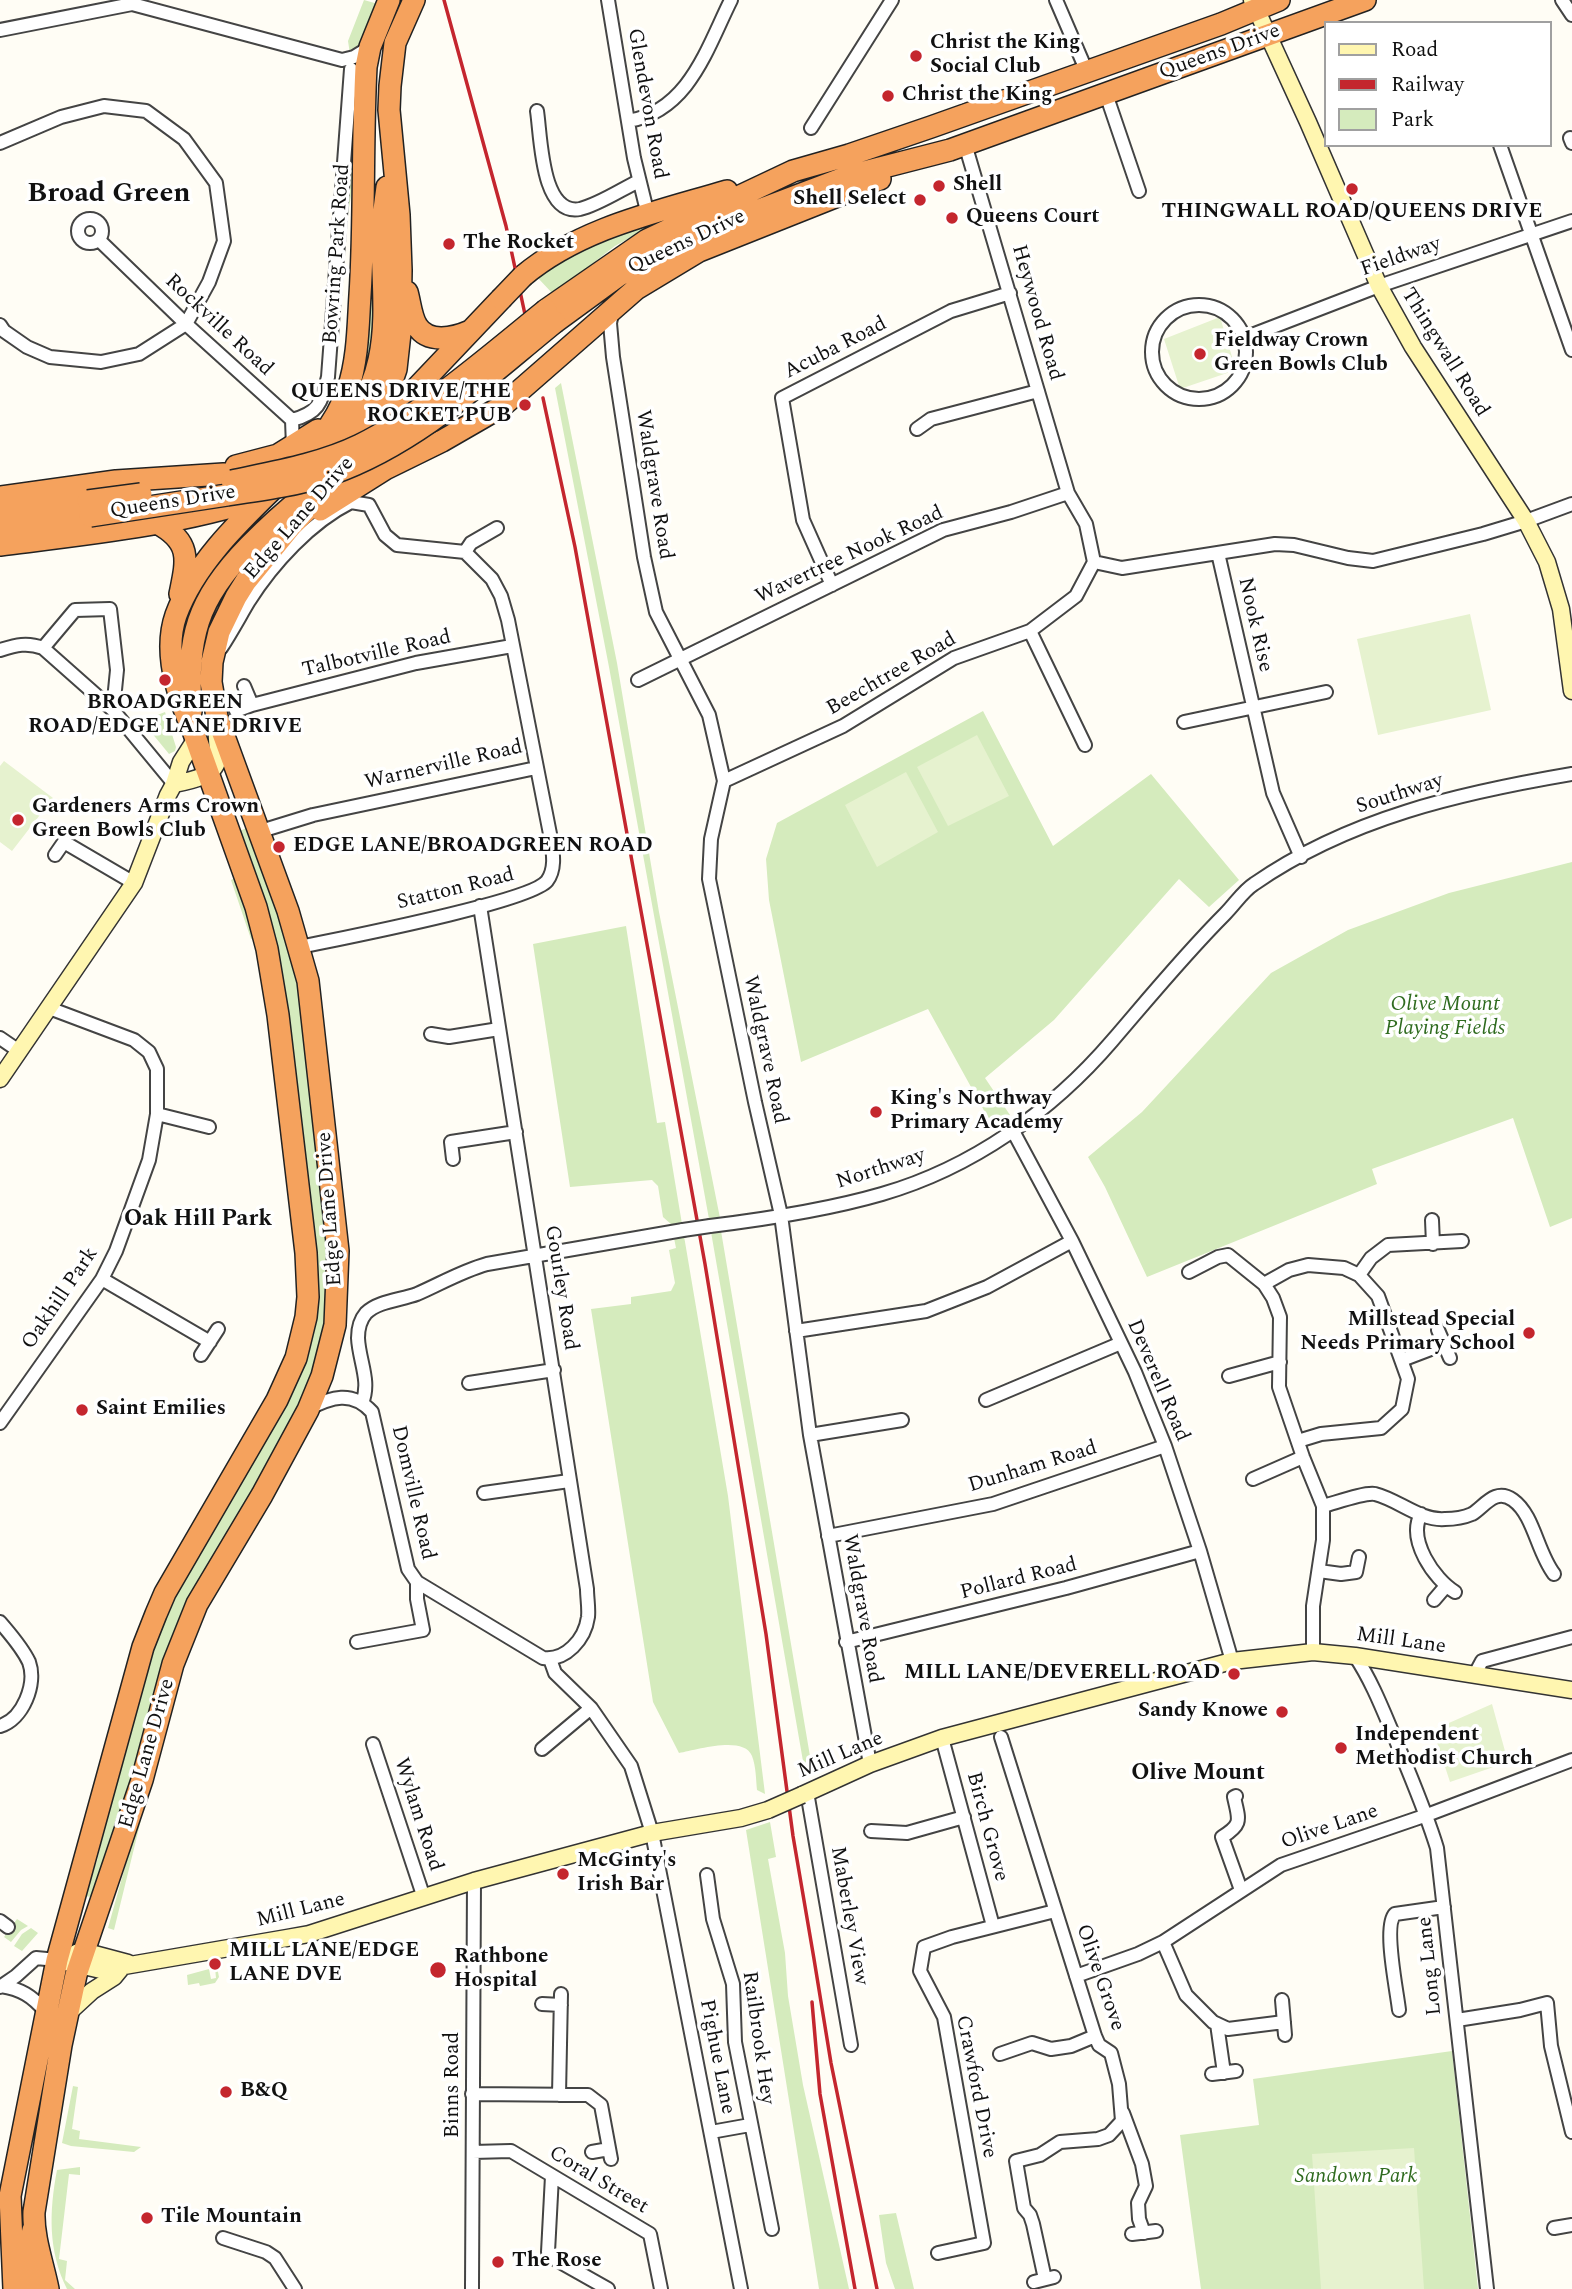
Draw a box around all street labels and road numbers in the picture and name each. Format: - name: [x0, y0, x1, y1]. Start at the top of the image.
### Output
- street label: Queens Drive: [1156, 19, 1284, 87]
- street label: Glendevon Road: [620, 27, 672, 181]
- street label: Bowring Park Road: [319, 163, 357, 345]
- street label: Queens Drive: [624, 205, 750, 281]
- street label: Fieldway: [1357, 233, 1445, 283]
- street label: Heywood Road: [1005, 242, 1067, 384]
- street label: Rockville Road: [159, 269, 277, 383]
- street label: Thingwall Road: [1394, 284, 1494, 422]
- street label: Acuba Road: [780, 312, 892, 386]
- street label: Waldgrave Road: [629, 408, 677, 562]
- street label: Edge Lane Drive: [240, 452, 360, 586]
- street label: Queens Drive: [108, 481, 238, 525]
- street label: Wavertree Nook Road: [752, 501, 948, 611]
- street label: Nook Rise: [1231, 575, 1277, 675]
- street label: Talbotville Road: [300, 626, 454, 684]
- street label: Beechtree Road: [823, 628, 961, 722]
- street label: Warnerville Road: [363, 736, 525, 796]
- street label: Southway: [1353, 769, 1447, 821]
- street label: Statton Road: [395, 863, 517, 917]
- street label: Waldgrave Road: [736, 973, 792, 1127]
- street label: Edge Lane Drive: [313, 1131, 349, 1287]
- street label: Northway: [833, 1144, 929, 1196]
- street label: Gourley Road: [538, 1224, 582, 1352]
- street label: Oakhill Park: [18, 1243, 104, 1355]
- street label: Deverell Road: [1120, 1316, 1194, 1446]
- street label: Domville Road: [384, 1423, 440, 1563]
- street label: Dunham Road: [966, 1436, 1100, 1500]
- street label: Waldgrave Road: [835, 1532, 887, 1686]
- street label: Pollard Road: [958, 1553, 1080, 1607]
- street label: Mill Lane: [1355, 1623, 1447, 1661]
- street label: Edge Lane Drive: [115, 1676, 181, 1832]
- street label: Mill Lane: [795, 1727, 887, 1785]
- street label: Wylam Road: [387, 1755, 447, 1875]
- street label: Birch Grove: [959, 1769, 1013, 1885]
- street label: Olive Lane: [1278, 1800, 1382, 1856]
- street label: Maberley View: [823, 1845, 873, 1987]
- street label: Mill Lane: [254, 1888, 348, 1934]
- street label: Long Lane: [1413, 1915, 1449, 2017]
- street label: Olive Grove: [1069, 1921, 1129, 2035]
- street label: Railbrook Hey: [735, 1970, 779, 2106]
- street label: Pighue Lane: [693, 1997, 739, 2117]
- street label: Crawford Drive: [949, 2013, 1001, 2161]
- street label: Binns Road: [441, 2032, 467, 2138]
- street label: Coral Street: [544, 2141, 652, 2221]

